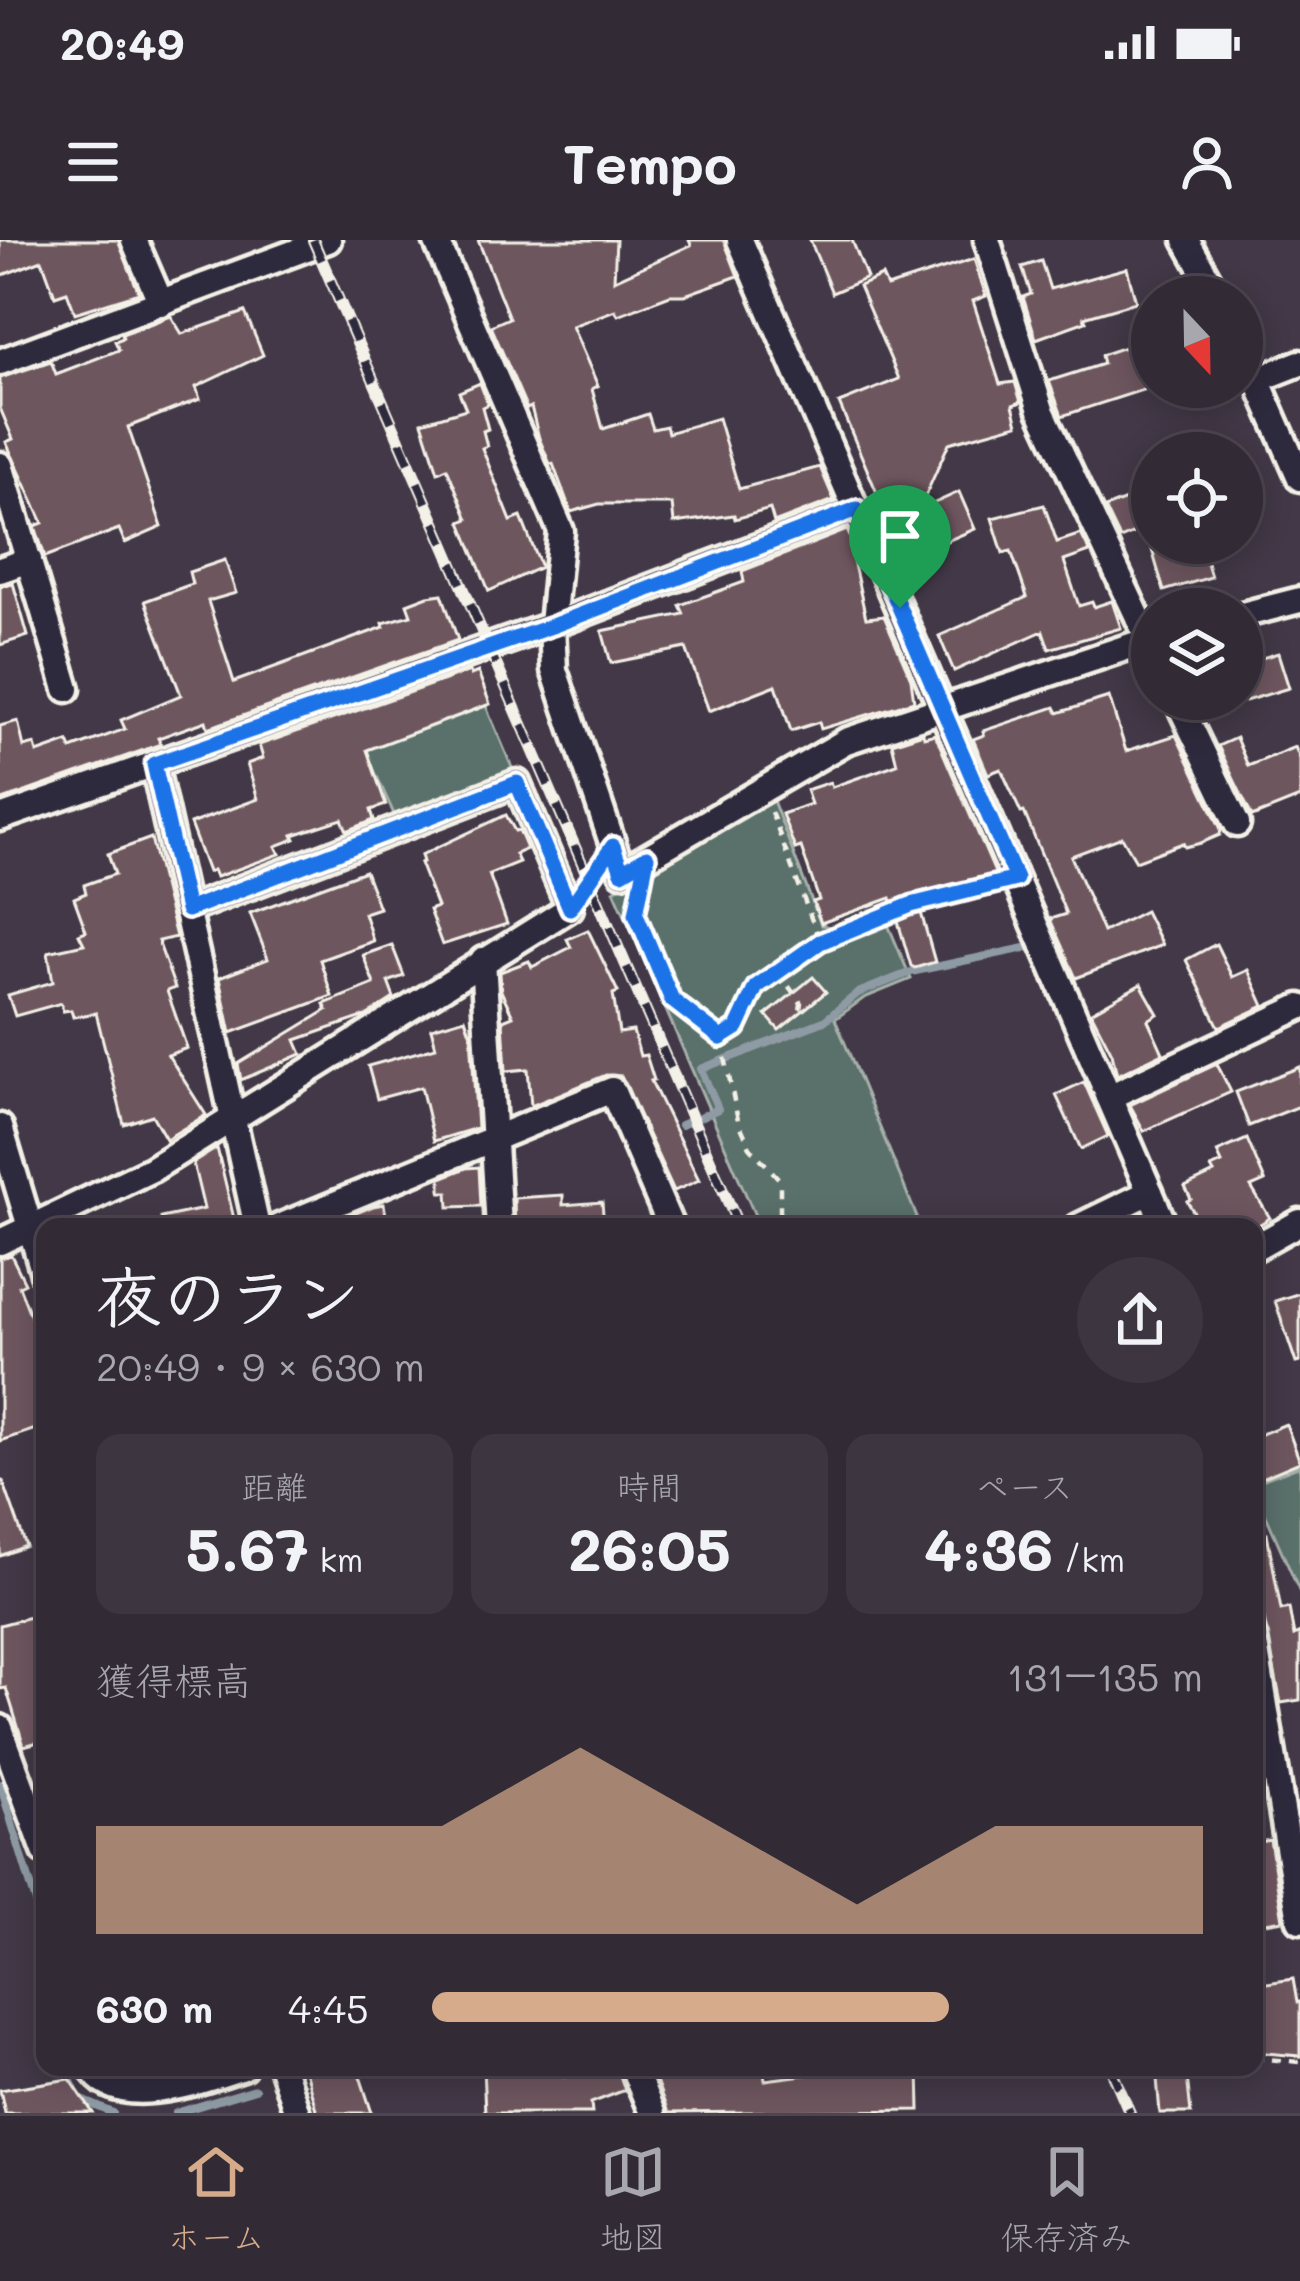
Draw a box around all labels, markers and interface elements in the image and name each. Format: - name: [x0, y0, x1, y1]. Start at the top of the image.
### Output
- text: 20:49: [60, 13, 184, 71]
- text: Tempo: [563, 127, 737, 198]
- icon: menu: [60, 129, 126, 195]
- icon: person: [1174, 129, 1240, 195]
- north arrow: [1131, 276, 1263, 408]
- map controls: [1131, 276, 1263, 720]
- button: locate: [1131, 432, 1263, 564]
- pin: [849, 485, 951, 608]
- icon: arrive: [867, 503, 933, 569]
- button: layers: [1131, 588, 1263, 720]
- text: 夜のラン: [96, 1252, 360, 1338]
- button: share: [1077, 1257, 1203, 1383]
- text: 20:49 · 9 × 630 m: [96, 1340, 425, 1391]
- text: 距離: [242, 1464, 308, 1507]
- text: 時間: [617, 1464, 683, 1507]
- text: ペース: [976, 1464, 1073, 1507]
- text: 5.67: [186, 1509, 309, 1587]
- text: 26:05: [568, 1509, 731, 1587]
- text: 4:36: [924, 1509, 1053, 1587]
- text: km: [309, 1537, 363, 1580]
- text: /km: [1053, 1537, 1125, 1580]
- text: 131–135 m: [1007, 1650, 1203, 1701]
- text: 獲得標高: [96, 1654, 252, 1705]
- text: 630 m: [96, 1982, 213, 2033]
- text: 4:45: [288, 1982, 369, 2033]
- tab: ホーム: [167, 2139, 265, 2259]
- tab: 地図: [600, 2139, 666, 2259]
- tab: 保存済み: [1001, 2139, 1133, 2259]

